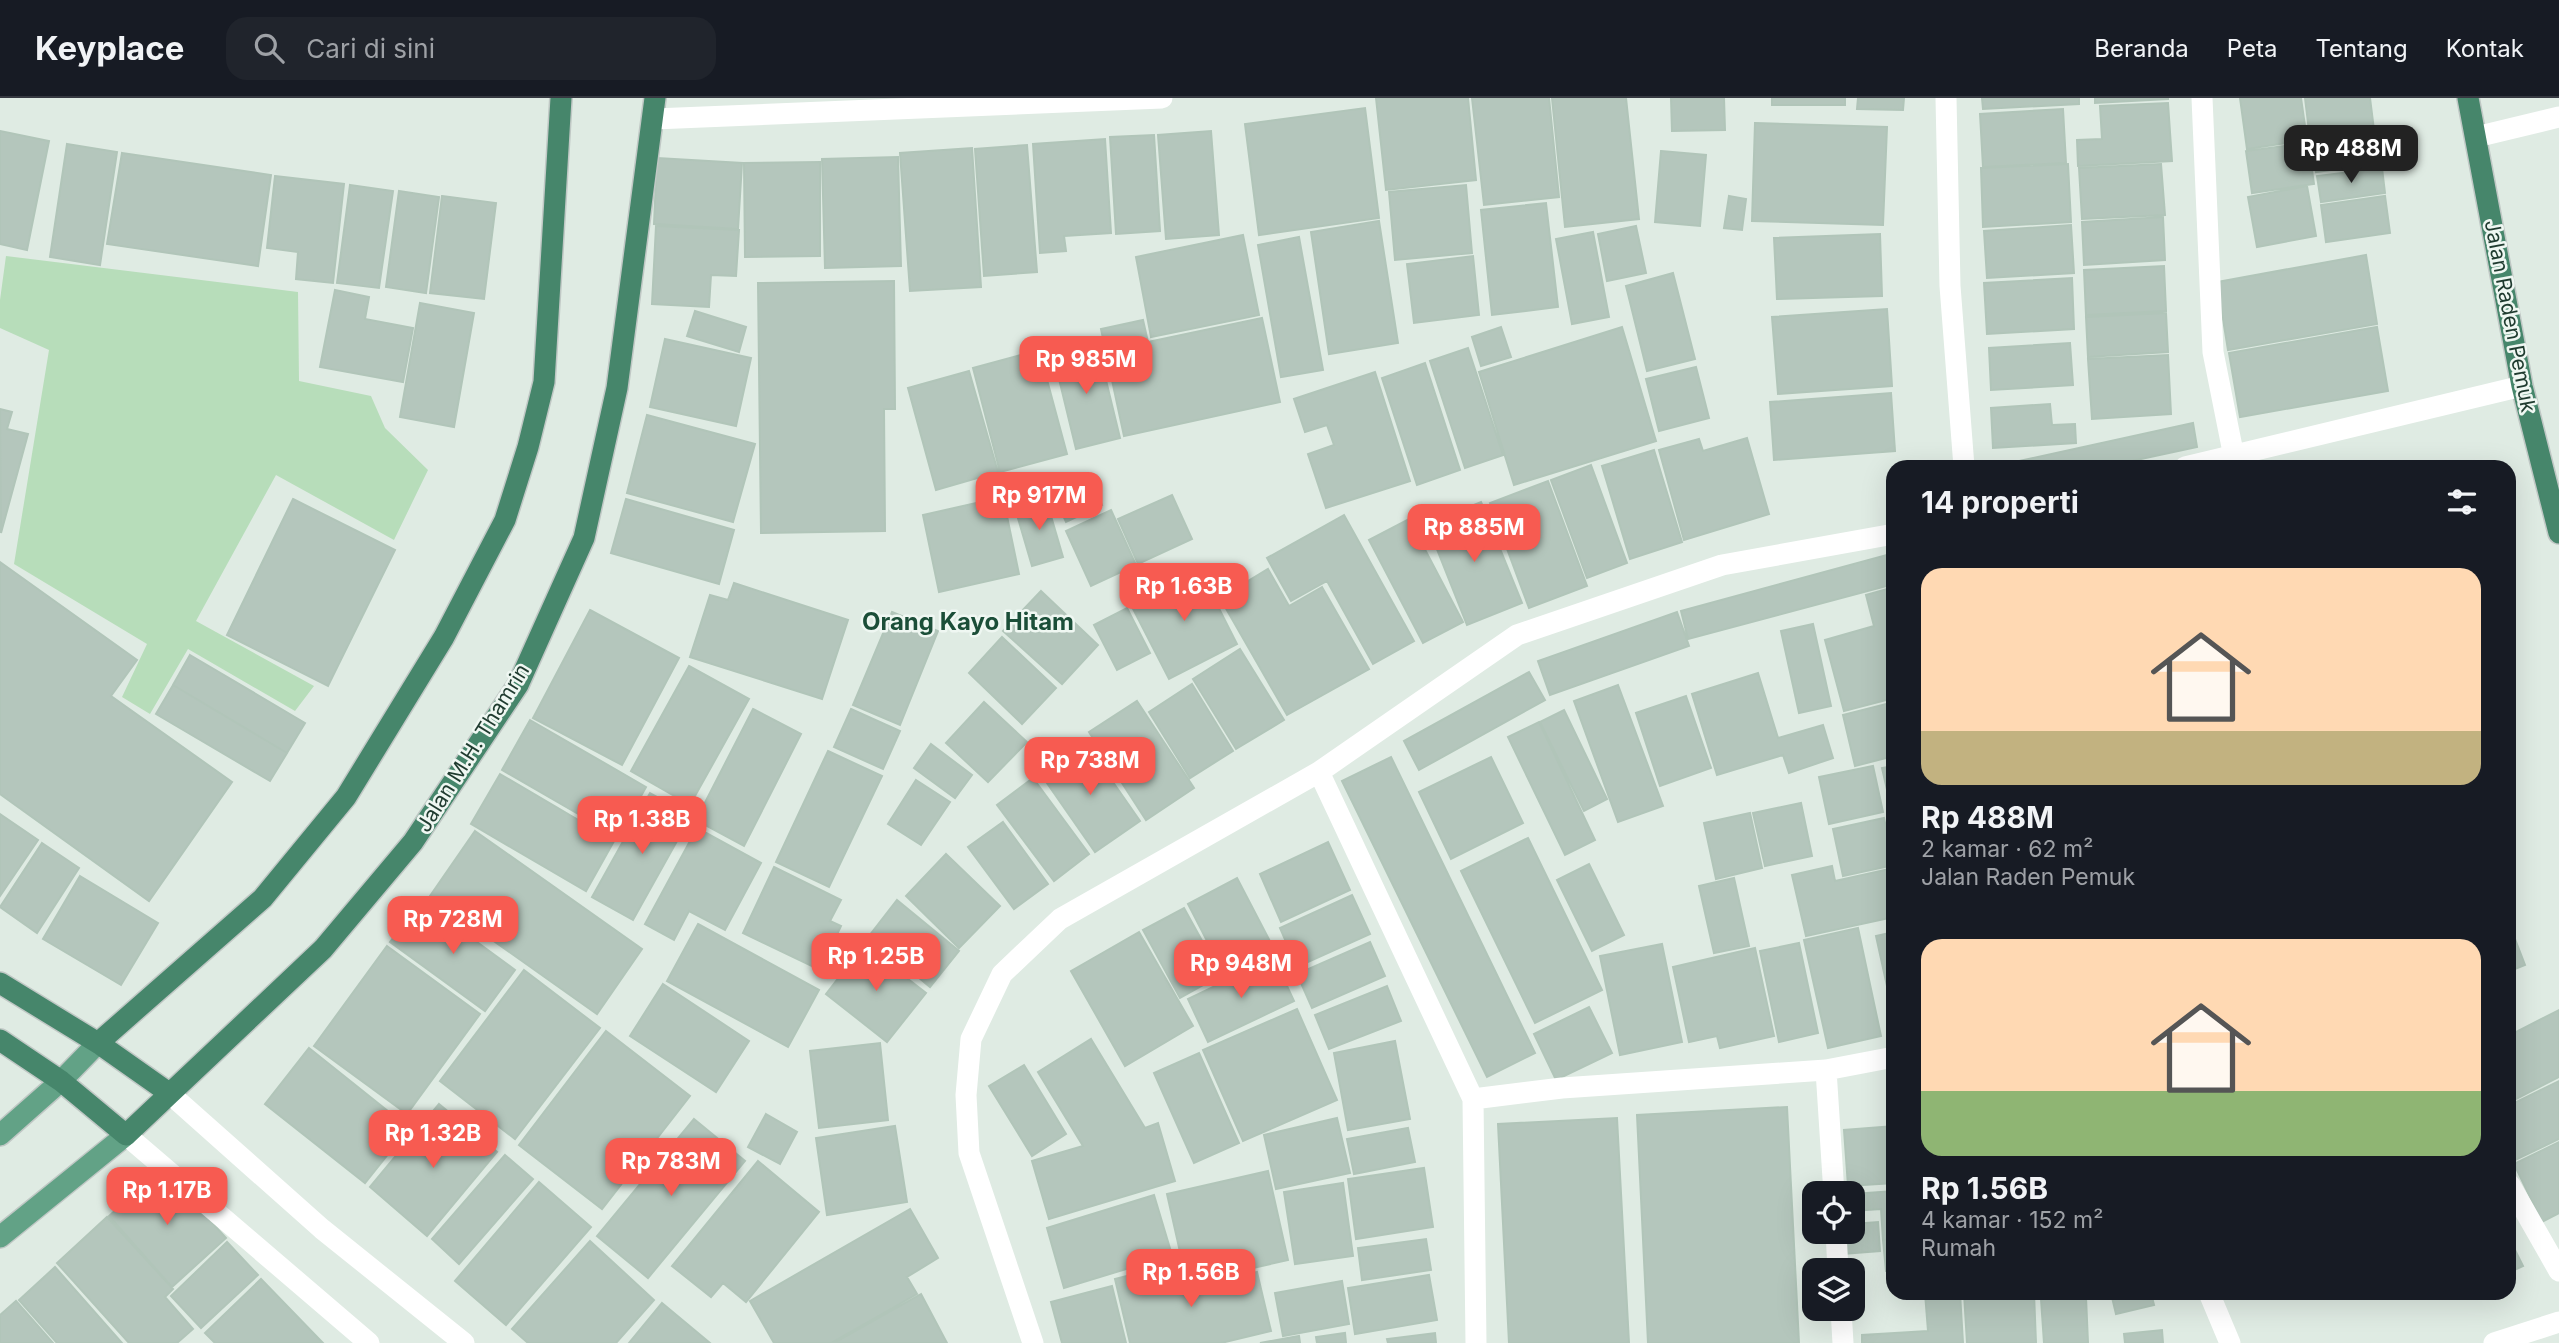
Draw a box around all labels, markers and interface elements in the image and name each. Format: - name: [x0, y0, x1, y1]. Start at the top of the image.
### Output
- search box: [226, 17, 716, 80]
- text: Keyplace: [35, 28, 184, 68]
- icon: search: [250, 29, 288, 67]
- text: Cari di sini: [306, 33, 435, 64]
- text: Beranda: [2094, 34, 2189, 63]
- text: Peta: [2227, 34, 2277, 63]
- text: Tentang: [2315, 34, 2408, 63]
- text: Kontak: [2446, 34, 2524, 63]
- pin: Rp 488M: [2286, 126, 2416, 185]
- text: Rp 488M: [2300, 134, 2402, 162]
- street label: Jalan Raden Pemuk: [2480, 218, 2541, 415]
- pin: Rp 985M: [1021, 336, 1151, 396]
- text: Rp 985M: [1035, 345, 1137, 373]
- pin: Rp 917M: [974, 472, 1104, 532]
- text: Rp 917M: [992, 481, 1086, 509]
- icon: filters: [2443, 483, 2481, 521]
- text: 14 properti: [1921, 484, 2079, 520]
- pin: Rp 885M: [1409, 504, 1539, 564]
- text: Rp 885M: [1423, 513, 1525, 541]
- pin: Rp 1.63B: [1112, 564, 1256, 623]
- text: Rp 1.63B: [1136, 572, 1232, 600]
- district label: Orang Kayo Hitam: [862, 607, 1074, 636]
- icon: home: [2138, 614, 2264, 740]
- street label: Jalan M.H. Thamrin: [411, 659, 534, 836]
- pin: Rp 738M: [1025, 738, 1155, 797]
- text: Rp 738M: [1040, 746, 1140, 774]
- pin: Rp 1.38B: [570, 796, 714, 856]
- text: Rp 488M: [1921, 799, 2054, 835]
- text: Rp 1.38B: [593, 805, 691, 833]
- text: 2 kamar · 62 m²: [1921, 835, 2093, 863]
- text: Jalan Raden Pemuk: [1921, 863, 2135, 891]
- pin: Rp 728M: [388, 896, 518, 956]
- text: Rp 728M: [403, 905, 503, 933]
- pin: Rp 1.25B: [804, 934, 948, 993]
- pin: Rp 948M: [1176, 940, 1306, 1000]
- text: Rp 1.25B: [827, 942, 925, 970]
- text: Rp 948M: [1190, 949, 1292, 977]
- icon: home: [2138, 985, 2264, 1111]
- pin: Rp 1.32B: [361, 1110, 505, 1170]
- text: Rp 1.32B: [385, 1119, 481, 1147]
- pin: Rp 783M: [606, 1138, 736, 1198]
- text: Rp 783M: [621, 1147, 721, 1175]
- pin: Rp 1.17B: [95, 1168, 239, 1227]
- text: Rp 1.56B: [1921, 1170, 2048, 1206]
- text: Rp 1.17B: [122, 1176, 212, 1204]
- map controls: [1802, 1181, 1865, 1321]
- button: locate: [1802, 1181, 1865, 1244]
- text: 4 kamar · 152 m²: [1921, 1206, 2103, 1234]
- text: Rumah: [1921, 1234, 1996, 1262]
- pin: Rp 1.56B: [1119, 1250, 1263, 1309]
- text: Rp 1.56B: [1142, 1258, 1240, 1286]
- button: layers: [1802, 1258, 1865, 1321]

